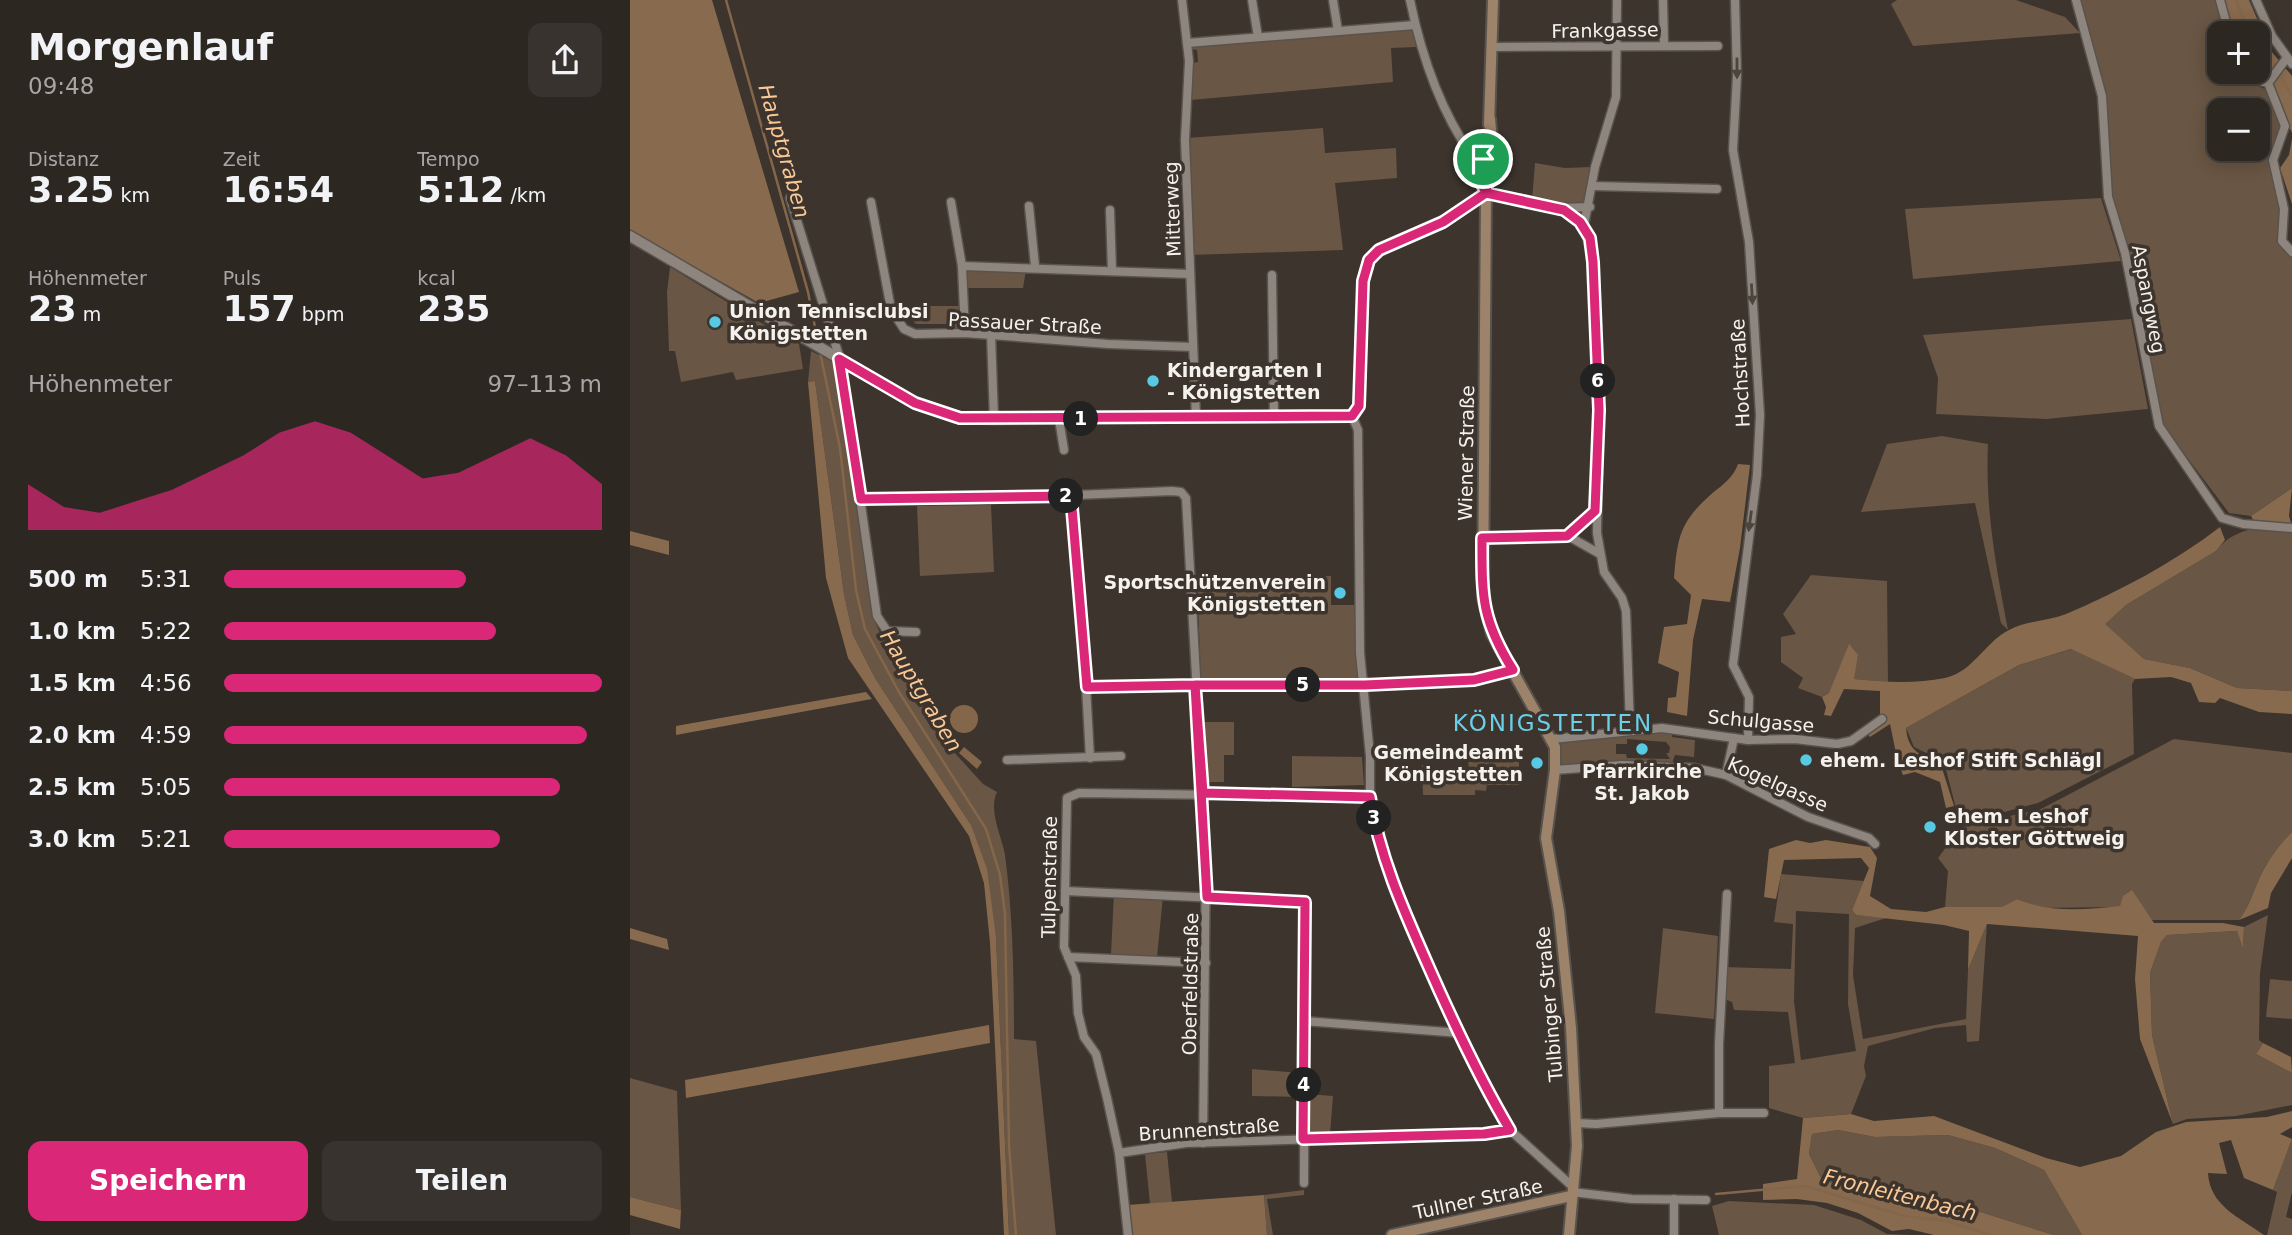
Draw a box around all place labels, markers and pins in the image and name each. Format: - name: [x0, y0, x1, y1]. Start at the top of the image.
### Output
- pin: [1453, 129, 1513, 189]
- place label: Union Tennisclubsi Königstetten: [729, 300, 929, 344]
- marker: Union Tennisclubsi Königstetten: [707, 314, 723, 330]
- place label: Kindergarten I - Königstetten: [1167, 359, 1323, 403]
- pin: 6: [1580, 364, 1616, 398]
- marker: Kindergarten I - Königstetten: [1145, 373, 1161, 389]
- pin: 1: [1064, 402, 1098, 436]
- pin: 2: [1048, 478, 1083, 514]
- place label: Sportschützenverein Königstetten: [1103, 571, 1326, 615]
- marker: Sportschützenverein Königstetten: [1332, 585, 1348, 601]
- pin: 5: [1286, 668, 1320, 702]
- place label: Gemeindeamt Königstetten: [1374, 741, 1523, 785]
- marker: Pfarrkirche St. Jakob: [1634, 741, 1650, 757]
- place label: ehem. Leshof Stift Schlägl: [1820, 749, 2102, 771]
- marker: ehem. Leshof Stift Schlägl: [1798, 752, 1814, 768]
- marker: Gemeindeamt Königstetten: [1529, 755, 1545, 771]
- place label: Pfarrkirche St. Jakob: [1582, 760, 1702, 804]
- pin: 3: [1356, 800, 1392, 836]
- place label: ehem. Leshof Kloster Göttweig: [1944, 805, 2125, 849]
- marker: ehem. Leshof Kloster Göttweig: [1922, 819, 1938, 835]
- pin: 4: [1286, 1068, 1322, 1102]

